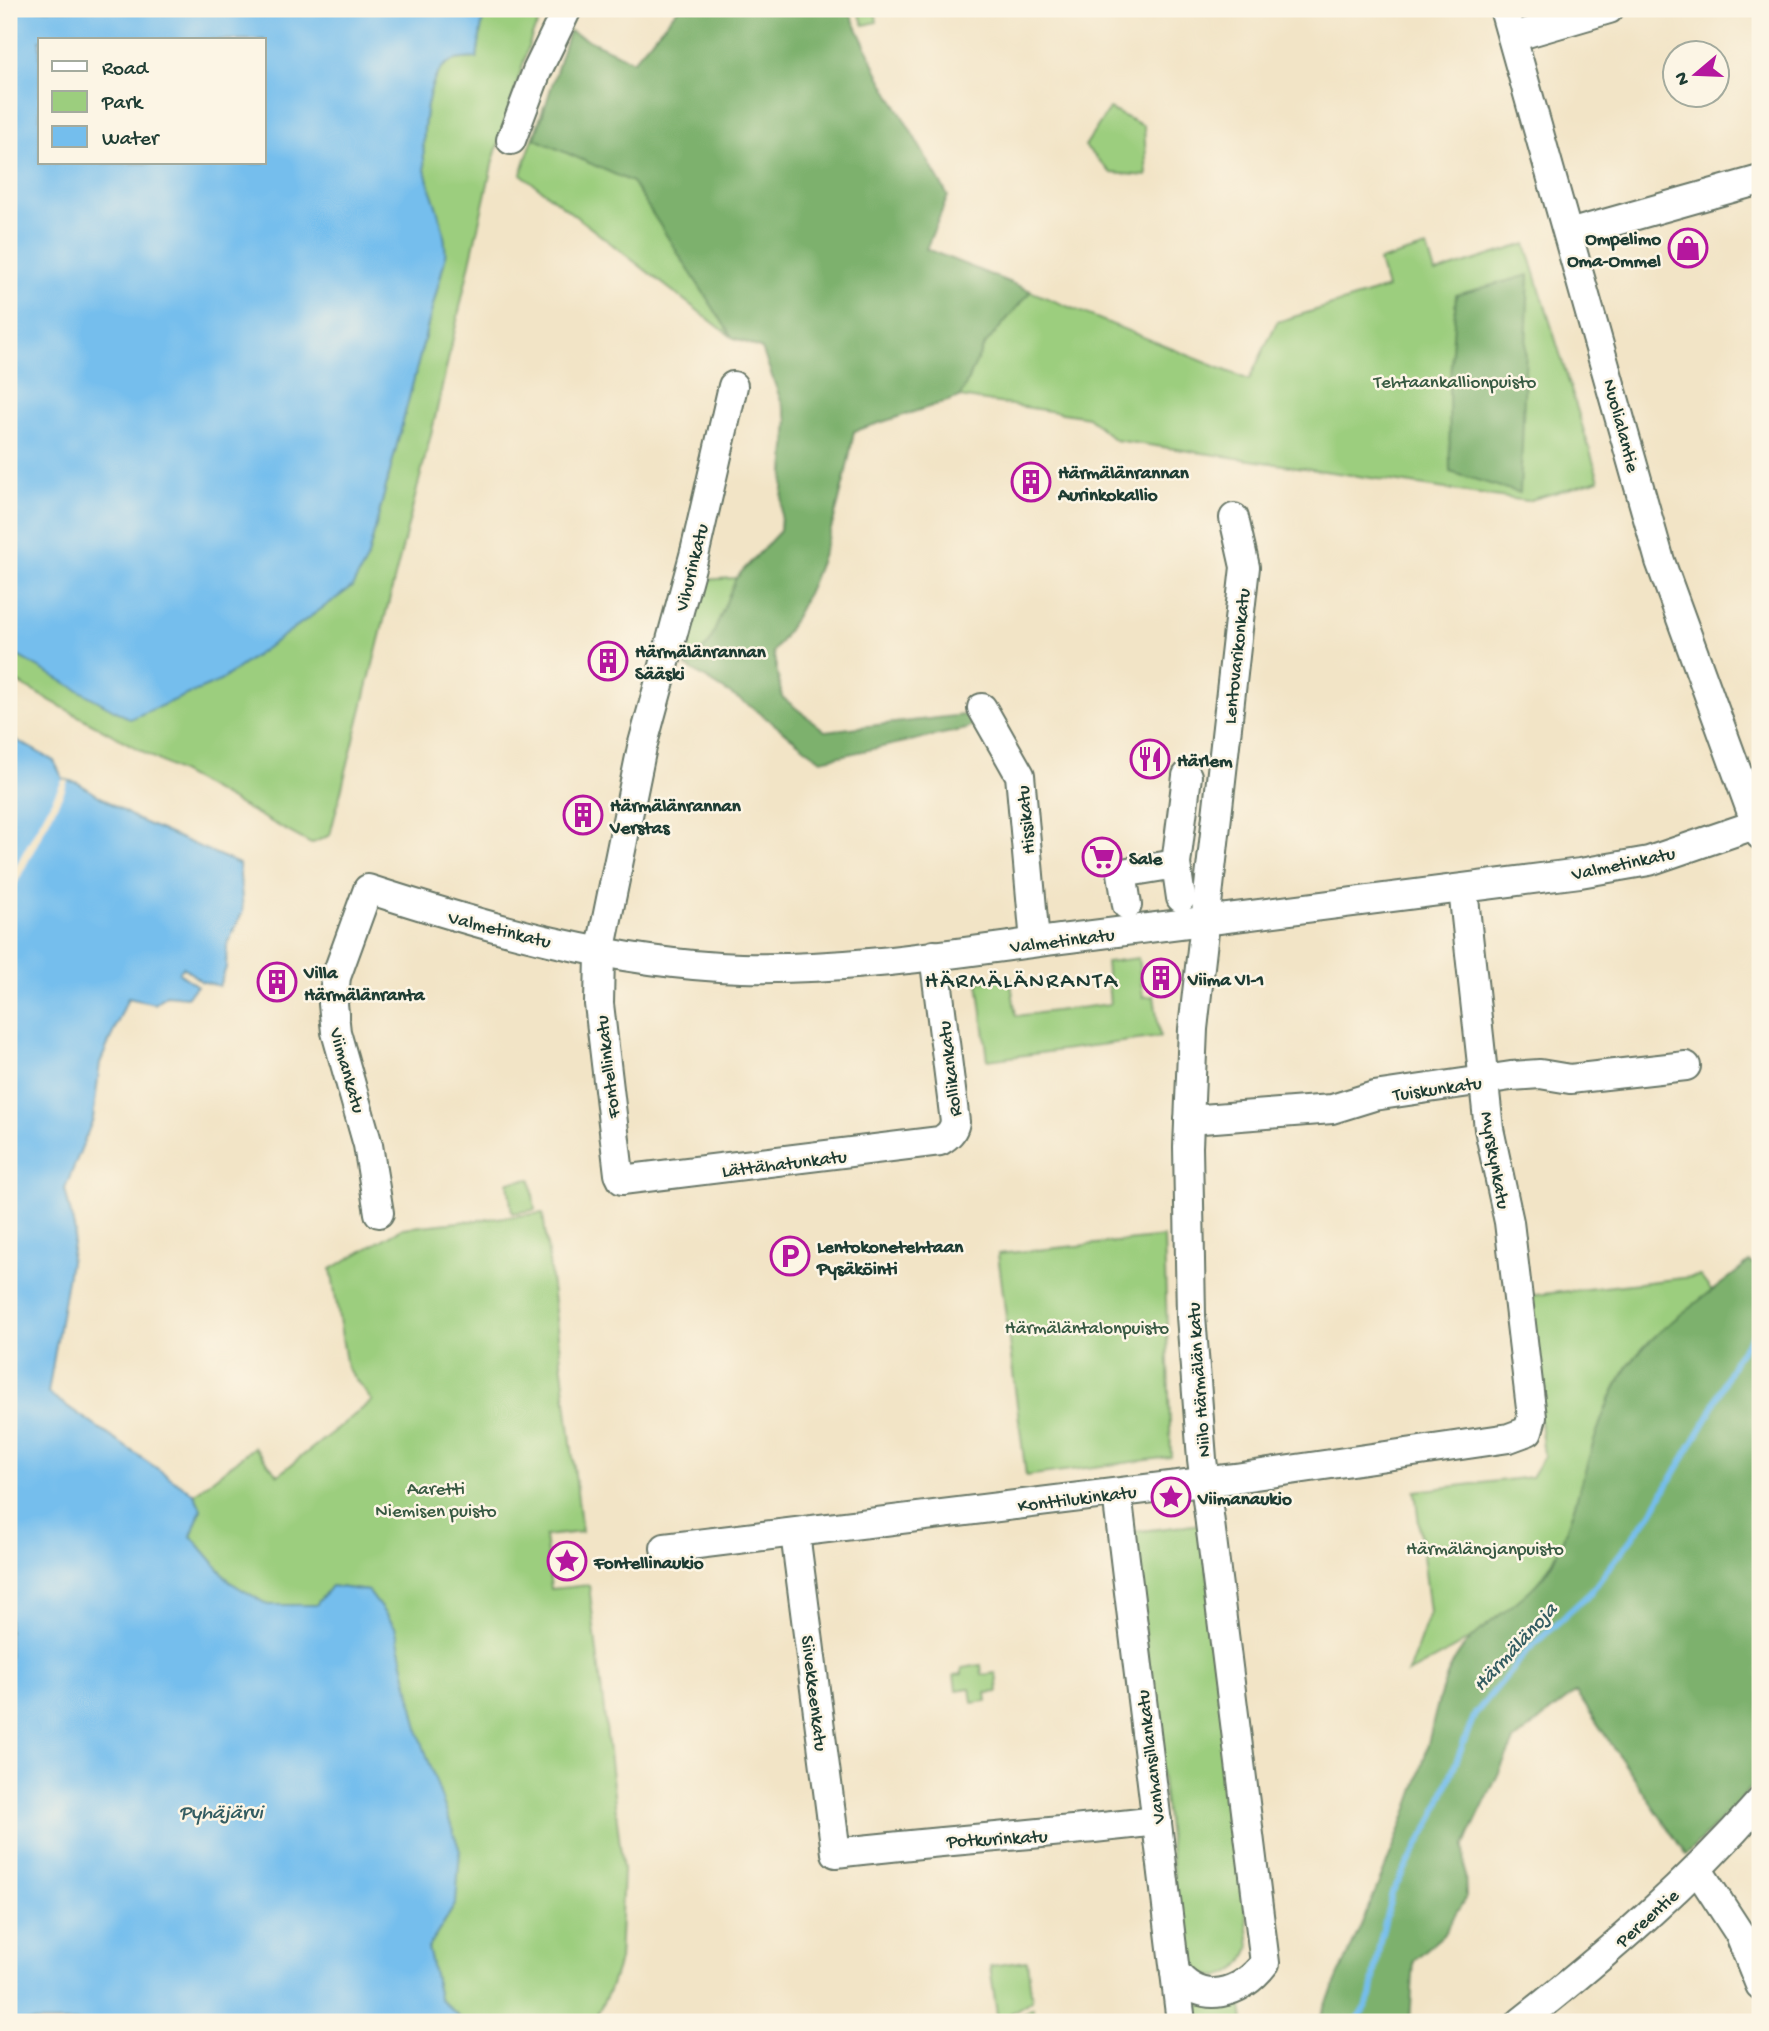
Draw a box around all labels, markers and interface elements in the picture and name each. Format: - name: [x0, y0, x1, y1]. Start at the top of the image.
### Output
- legend: [38, 38, 266, 164]
- north arrow: [1660, 38, 1730, 108]
- text: Road: [102, 58, 150, 83]
- text: N: [1670, 69, 1696, 88]
- text: Park: [101, 92, 145, 117]
- text: Water: [102, 128, 160, 153]
- shop icon: Ompelimo Oma-Ommel: [1667, 227, 1709, 269]
- place label: Ompelimo Oma-Ommel: [1567, 229, 1661, 274]
- park label: Tehtaankallionpuisto: [1373, 372, 1536, 395]
- street label: Nuolialantie: [1596, 377, 1643, 475]
- building icon: Härmälänrannan Aurinkokallio: [1010, 461, 1052, 503]
- place label: Härmälänrannan Aurinkokallio: [1057, 463, 1190, 508]
- street label: Vihurinkatu: [671, 522, 715, 615]
- street label: Lentovarikonkatu: [1220, 587, 1257, 725]
- building icon: Härmälänrannan Sääski: [587, 640, 629, 682]
- place label: Härmälänrannan Sääski: [635, 642, 767, 687]
- restaurant icon: Härlem: [1129, 738, 1171, 780]
- place label: Härlem: [1177, 751, 1233, 774]
- street label: Hissikatu: [1013, 784, 1042, 855]
- building icon: Härmälänrannan Verstas: [562, 794, 604, 836]
- place label: Härmälänrannan Verstas: [609, 796, 742, 841]
- supermarket icon: Sale: [1081, 836, 1123, 878]
- street label: Valmetinkatu: [1569, 843, 1678, 888]
- place label: Sale: [1129, 849, 1164, 872]
- street label: Valmetinkatu: [444, 907, 553, 955]
- street label: Valmetinkatu: [1008, 925, 1116, 960]
- building icon: Viima VI-1: [1140, 957, 1182, 999]
- building icon: Villa Härmälänranta: [256, 961, 298, 1003]
- place label: Villa Härmälänranta: [303, 963, 426, 1008]
- district label: HÄRMÄLÄNRANTA: [925, 969, 1119, 996]
- place label: Viima VI-1: [1187, 970, 1264, 993]
- street label: Fontellinkatu: [592, 1014, 627, 1120]
- street label: Rollikankatu: [934, 1019, 969, 1118]
- street label: Viimankatu: [322, 1025, 369, 1116]
- street label: Tuiskunkatu: [1391, 1073, 1483, 1108]
- street label: Myrskynkatu: [1474, 1110, 1513, 1211]
- street label: Lättähatunkatu: [721, 1146, 848, 1185]
- parking icon: Lentokonetehtaan Pysäköinti: [769, 1235, 811, 1277]
- place label: Lentokonetehtaan Pysäköinti: [816, 1237, 964, 1282]
- street label: Niilo Härmälän katu: [1184, 1301, 1217, 1458]
- park label: Härmäläntalonpuisto: [1005, 1318, 1169, 1341]
- place icon: Viimanaukio: [1150, 1476, 1192, 1518]
- park label: Aaretti Niemisen puisto: [375, 1479, 497, 1524]
- street label: Konttilukinkatu: [1017, 1482, 1138, 1519]
- place label: Viimanaukio: [1197, 1489, 1292, 1512]
- park label: Härmälänojanpuisto: [1406, 1539, 1564, 1562]
- place icon: Fontellinaukio: [546, 1540, 588, 1582]
- place label: Fontellinaukio: [593, 1553, 704, 1576]
- water label: Härmälänoja: [1469, 1598, 1565, 1698]
- street label: Siivekkeenkatu: [794, 1634, 831, 1753]
- street label: Vanhansillankatu: [1133, 1688, 1172, 1826]
- water label: Pyhäjärvi: [179, 1802, 265, 1827]
- street label: Potkurinkatu: [945, 1826, 1048, 1855]
- street label: Pereentie: [1611, 1885, 1685, 1955]

